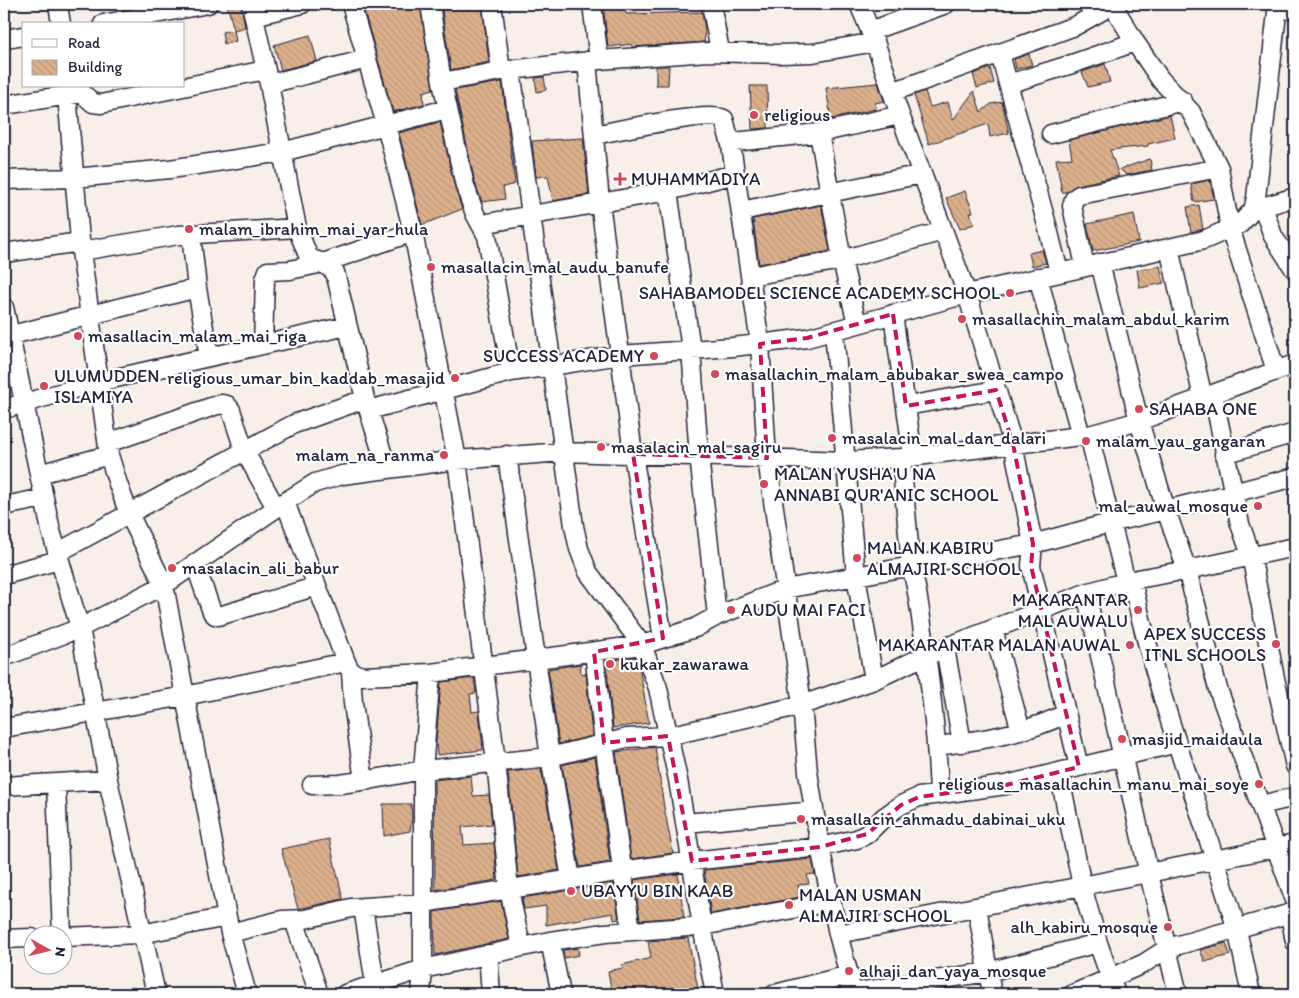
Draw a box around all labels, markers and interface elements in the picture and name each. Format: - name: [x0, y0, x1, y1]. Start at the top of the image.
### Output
- legend: [22, 22, 185, 88]
- text: Road: [68, 34, 101, 52]
- text: Building: [68, 58, 122, 76]
- place label: religious: [764, 104, 830, 126]
- marker: religious: [748, 109, 760, 121]
- place label: MUHAMMADIYA: [631, 168, 761, 190]
- marker: MUHAMMADIYA: [613, 172, 627, 186]
- place label: malam_ibrahim_mai_yar_hula: [199, 218, 429, 240]
- marker: malam_ibrahim_mai_yar_hula: [183, 223, 195, 235]
- place label: masallacin_mal_audu_banufe: [441, 256, 669, 278]
- marker: masallacin_mal_audu_banufe: [425, 261, 437, 273]
- place label: SAHABAMODEL SCIENCE ACADEMY SCHOOL: [639, 282, 1000, 304]
- marker: SAHABAMODEL SCIENCE ACADEMY SCHOOL: [1004, 287, 1016, 299]
- place label: masallachin_malam_abdul_karim: [972, 308, 1230, 330]
- marker: masallachin_malam_abdul_karim: [956, 313, 968, 325]
- place label: masallacin_malam_mai_riga: [88, 325, 308, 347]
- marker: masallacin_malam_mai_riga: [72, 330, 84, 342]
- place label: SUCCESS ACADEMY: [483, 345, 645, 367]
- marker: SUCCESS ACADEMY: [648, 350, 660, 362]
- place label: masallachin_malam_abubakar_swea_campo: [725, 363, 1064, 385]
- place label: ULUMUDDEN ISLAMIYA: [54, 365, 159, 408]
- place label: religious_umar_bin_kaddab_masajid: [167, 367, 445, 389]
- marker: masallachin_malam_abubakar_swea_campo: [709, 368, 721, 380]
- marker: religious_umar_bin_kaddab_masajid: [449, 372, 461, 384]
- marker: ULUMUDDEN ISLAMIYA: [38, 380, 50, 392]
- place label: SAHABA ONE: [1149, 398, 1257, 420]
- marker: SAHABA ONE: [1133, 403, 1145, 415]
- place label: masalacin_mal_dan_dalari: [842, 427, 1046, 449]
- place label: malam_yau_gangaran: [1096, 430, 1265, 452]
- marker: masalacin_mal_dan_dalari: [826, 432, 838, 444]
- marker: malam_yau_gangaran: [1080, 435, 1092, 447]
- place label: masalacin_mal_sagiru: [611, 436, 782, 458]
- marker: masalacin_mal_sagiru: [595, 441, 607, 453]
- place label: malam_na_ranma: [296, 444, 434, 466]
- marker: malam_na_ranma: [438, 449, 450, 461]
- place label: MALAN YUSHA'U NA ANNABI QUR'ANIC SCHOOL: [774, 463, 999, 506]
- marker: MALAN YUSHA'U NA ANNABI QUR'ANIC SCHOOL: [758, 478, 770, 490]
- place label: mal_auwal_mosque: [1098, 495, 1248, 517]
- marker: mal_auwal_mosque: [1252, 500, 1264, 512]
- place label: MALAN KABIRU ALMAJIRI SCHOOL: [867, 537, 1020, 580]
- marker: MALAN KABIRU ALMAJIRI SCHOOL: [851, 552, 863, 564]
- place label: masalacin_ali_babur: [182, 557, 340, 579]
- marker: masalacin_ali_babur: [166, 562, 178, 574]
- place label: MAKARANTAR MAL AUWALU: [1012, 589, 1128, 632]
- place label: AUDU MAI FACI: [741, 599, 866, 621]
- marker: AUDU MAI FACI: [725, 604, 737, 616]
- marker: MAKARANTAR MAL AUWALU: [1132, 604, 1144, 616]
- place label: APEX SUCCESS ITNL SCHOOLS: [1144, 623, 1266, 666]
- place label: MAKARANTAR MALAN AUWAL: [878, 634, 1120, 656]
- marker: APEX SUCCESS ITNL SCHOOLS: [1270, 638, 1282, 650]
- marker: MAKARANTAR MALAN AUWAL: [1124, 639, 1136, 651]
- place label: kukar_zawarawa: [620, 653, 749, 675]
- marker: kukar_zawarawa: [604, 658, 616, 670]
- place label: masjid_maidaula: [1132, 728, 1263, 750]
- marker: masjid_maidaula: [1116, 733, 1128, 745]
- place label: religious__masallachin__manu_mai_soye: [938, 773, 1249, 795]
- marker: religious__masallachin__manu_mai_soye: [1253, 778, 1265, 790]
- place label: masallacin_ahmadu_dabinai_uku: [811, 808, 1066, 830]
- marker: masallacin_ahmadu_dabinai_uku: [795, 813, 807, 825]
- place label: UBAYYU BIN KAAB: [581, 880, 733, 902]
- place label: MALAN USMAN ALMAJIRI SCHOOL: [799, 884, 952, 927]
- marker: UBAYYU BIN KAAB: [565, 885, 577, 897]
- marker: MALAN USMAN ALMAJIRI SCHOOL: [783, 899, 795, 911]
- place label: alh_kabiru_mosque: [1010, 916, 1158, 938]
- marker: alh_kabiru_mosque: [1162, 921, 1174, 933]
- north arrow: [22, 926, 72, 976]
- text: N: [51, 946, 69, 958]
- place label: alhaji_dan_yaya_mosque: [859, 960, 1047, 982]
- marker: alhaji_dan_yaya_mosque: [843, 965, 855, 977]

